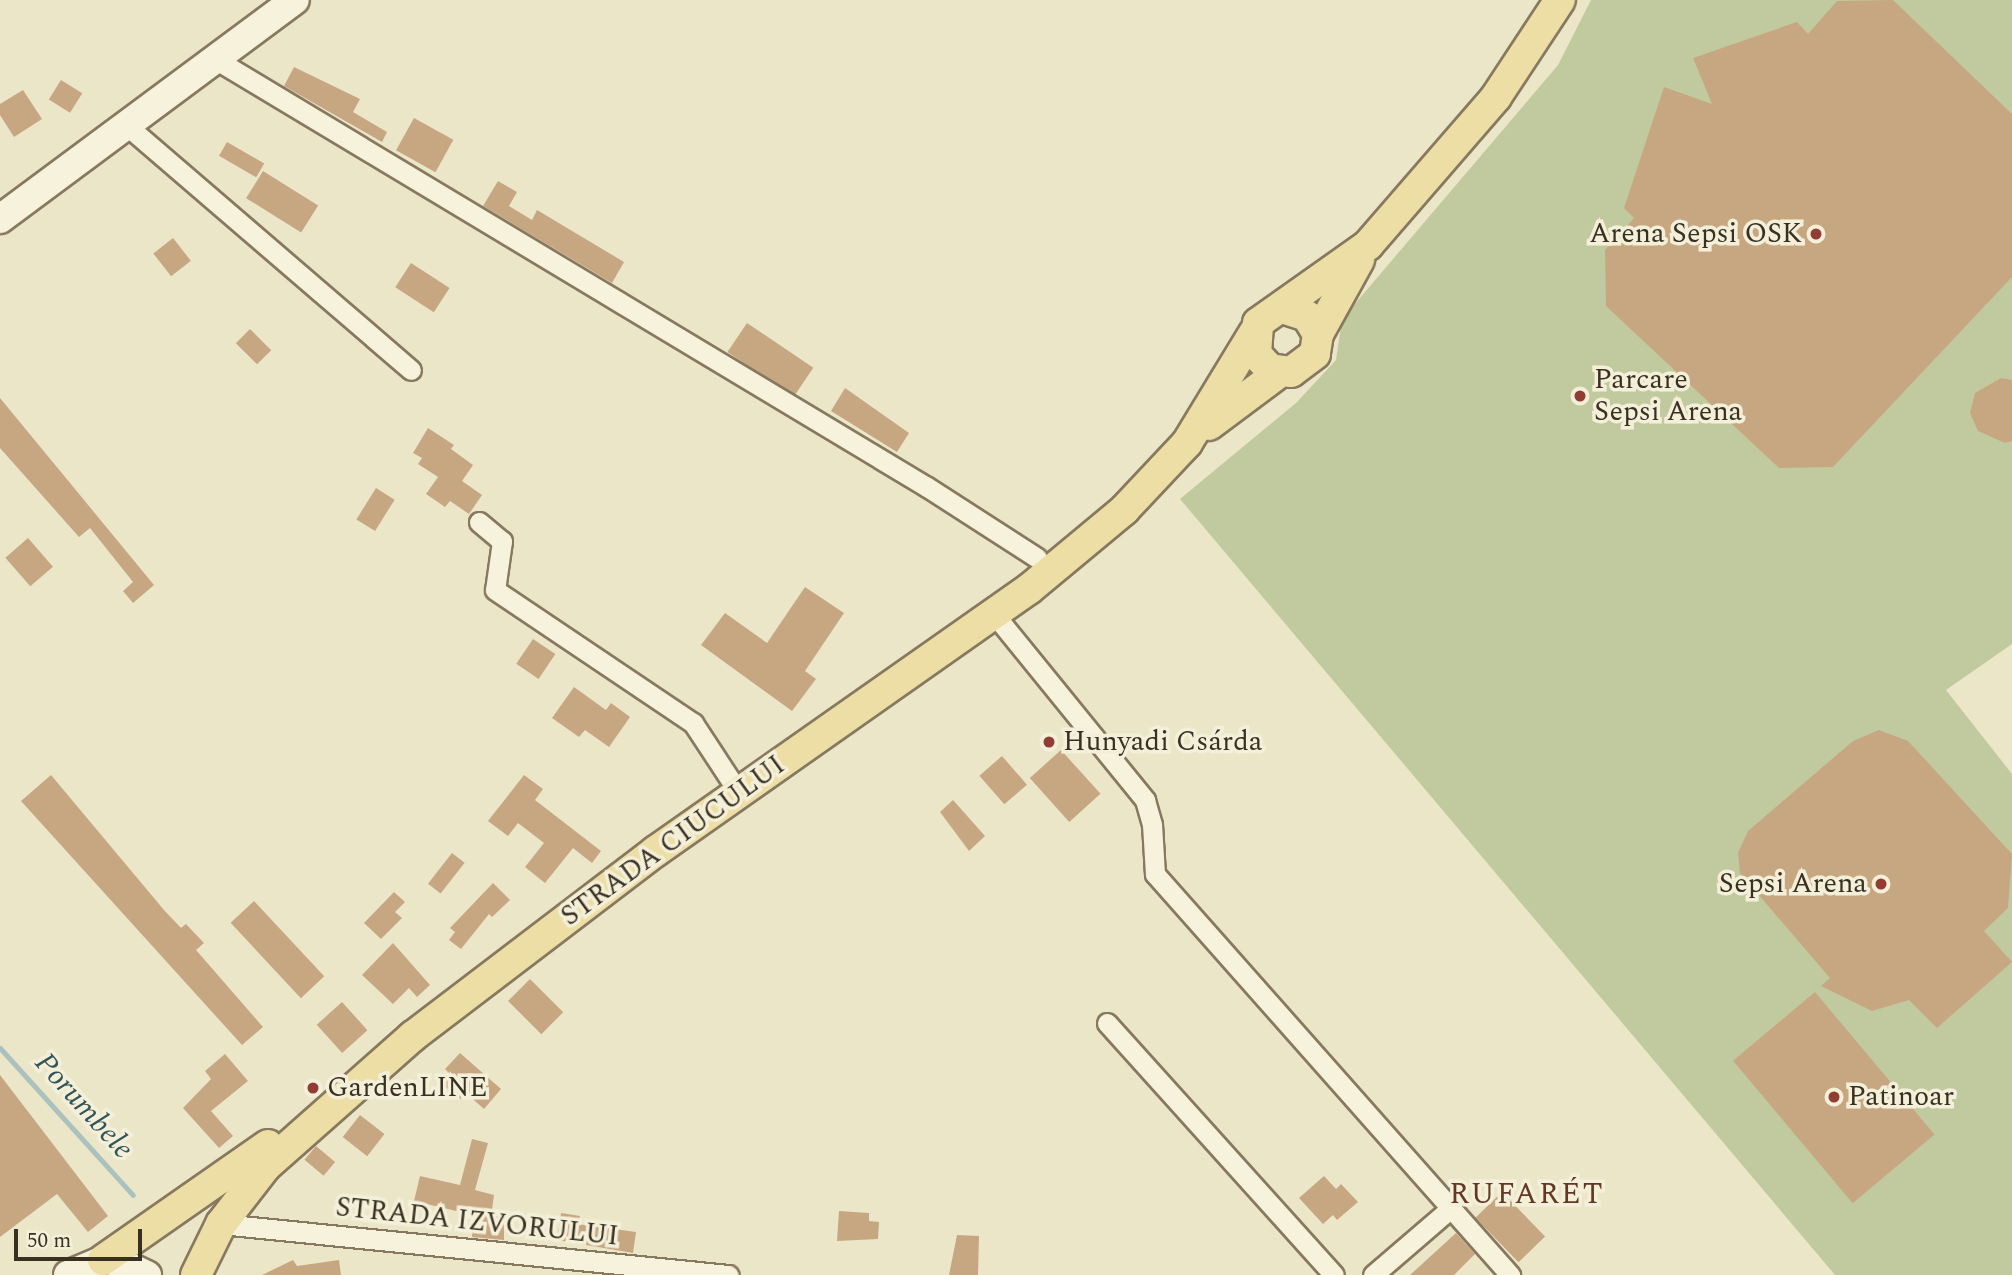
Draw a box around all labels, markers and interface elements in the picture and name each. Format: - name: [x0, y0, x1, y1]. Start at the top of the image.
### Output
- place label: Arena Sepsi OSK: [1589, 217, 1802, 251]
- marker: Arena Sepsi OSK: [1808, 226, 1824, 242]
- place label: Parcare Sepsi Arena: [1594, 363, 1742, 429]
- marker: Parcare Sepsi Arena: [1572, 388, 1588, 404]
- place label: Hunyadi Csárda: [1063, 725, 1263, 759]
- marker: Hunyadi Csárda: [1041, 734, 1057, 750]
- street label: STRADA CIUCULUI: [554, 748, 792, 934]
- place label: Sepsi Arena: [1719, 867, 1867, 901]
- marker: Sepsi Arena: [1873, 876, 1889, 892]
- water label: Porumbele: [27, 1045, 141, 1167]
- place label: GardenLINE: [327, 1071, 487, 1105]
- marker: GardenLINE: [305, 1080, 321, 1096]
- place label: Patinoar: [1848, 1080, 1954, 1114]
- marker: Patinoar: [1826, 1089, 1842, 1105]
- district label: RUFARÉT: [1450, 1176, 1604, 1212]
- street label: STRADA IZVORULUI: [334, 1190, 620, 1254]
- scale bar: [18, 1216, 145, 1260]
- text: 50 m: [27, 1225, 71, 1257]

